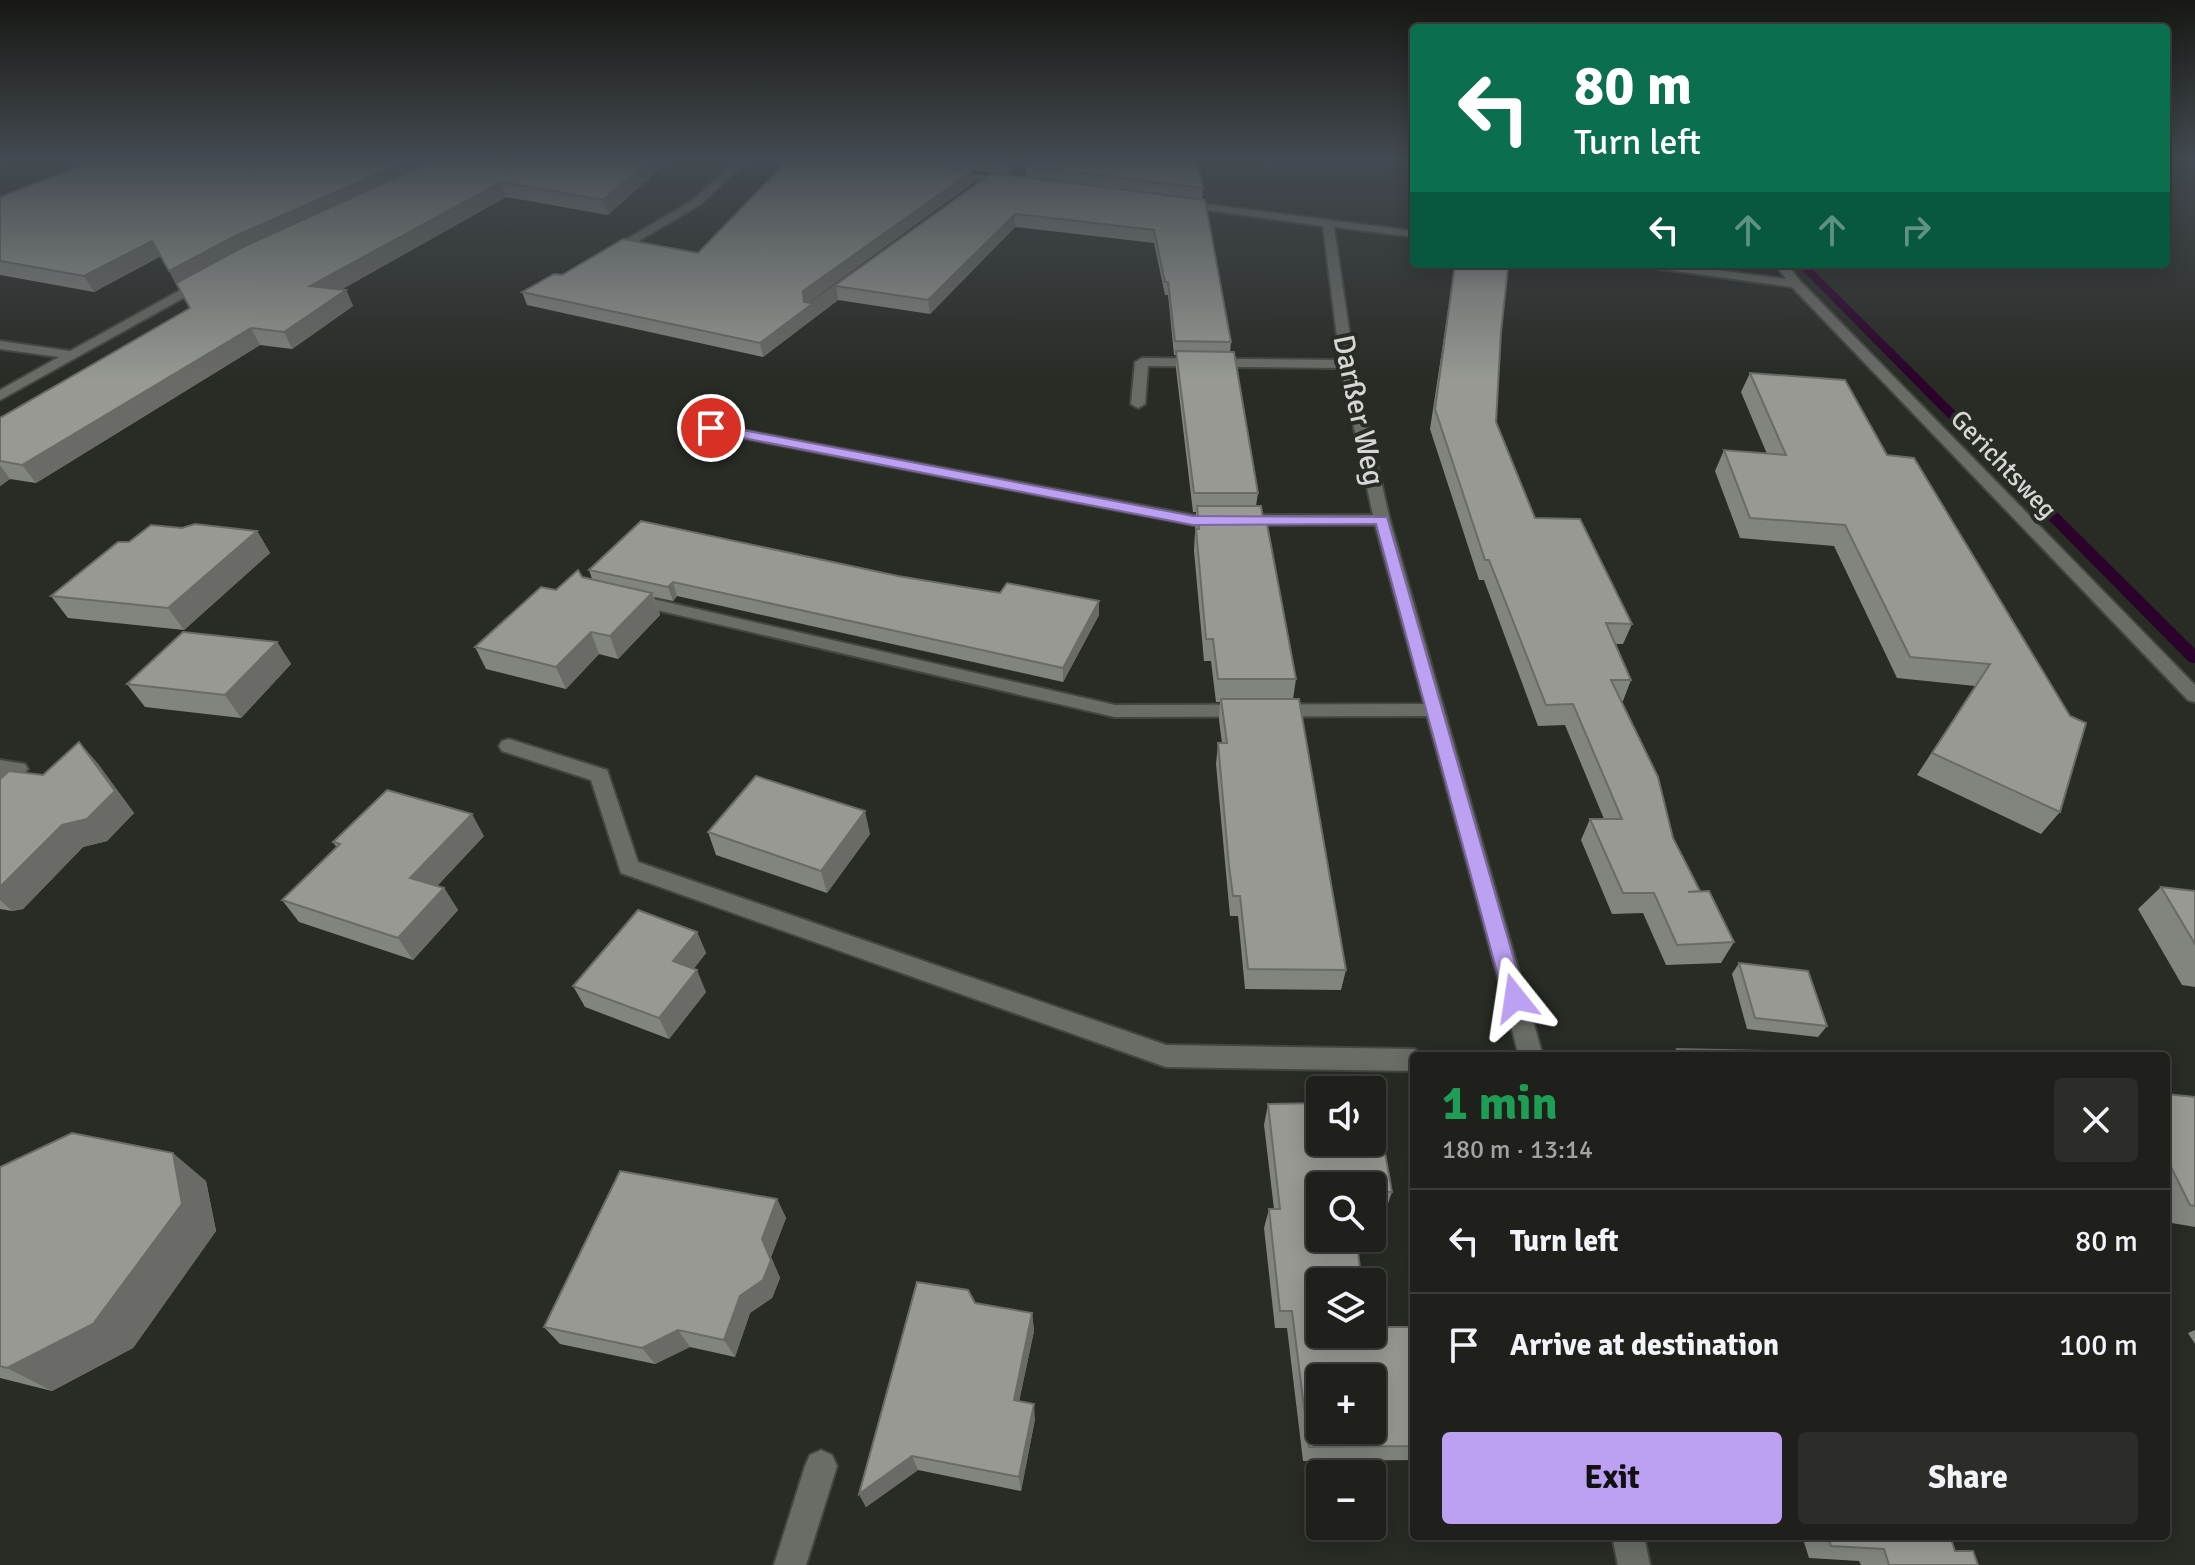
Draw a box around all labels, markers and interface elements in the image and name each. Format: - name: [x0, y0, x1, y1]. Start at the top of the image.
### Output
- text: 80 m: [1574, 51, 1692, 120]
- icon: left: [1442, 56, 1546, 160]
- text: Turn left: [1574, 120, 1701, 165]
- icon: left: [1642, 208, 1686, 252]
- icon: ahead: [1726, 208, 1770, 252]
- icon: ahead: [1810, 208, 1854, 252]
- icon: right: [1894, 208, 1938, 252]
- street label: Darßer Weg: [1325, 331, 1393, 489]
- pin: [677, 394, 745, 462]
- street label: Gerichtsweg: [1944, 404, 2063, 526]
- icon: arrive: [689, 406, 733, 450]
- position arrow: [1473, 956, 1557, 1040]
- text: 1 min: [1442, 1074, 1558, 1133]
- map controls: [1306, 1076, 1386, 1540]
- button: sound: [1306, 1076, 1386, 1156]
- button: close: [2054, 1078, 2138, 1162]
- text: 180 m · 13:14: [1442, 1134, 1593, 1166]
- button: search: [1306, 1172, 1386, 1252]
- icon: left: [1442, 1219, 1486, 1263]
- text: Turn left: [1510, 1223, 1619, 1260]
- text: 80 m: [2075, 1223, 2138, 1260]
- button: layers: [1306, 1268, 1386, 1348]
- icon: arrive: [1442, 1323, 1486, 1367]
- text: Arrive at destination: [1510, 1327, 1779, 1364]
- text: 100 m: [2059, 1327, 2138, 1364]
- button: +: [1306, 1364, 1386, 1444]
- button: Exit: [1442, 1432, 1782, 1524]
- button: Share: [1798, 1432, 2138, 1524]
- button: −: [1306, 1460, 1386, 1540]

